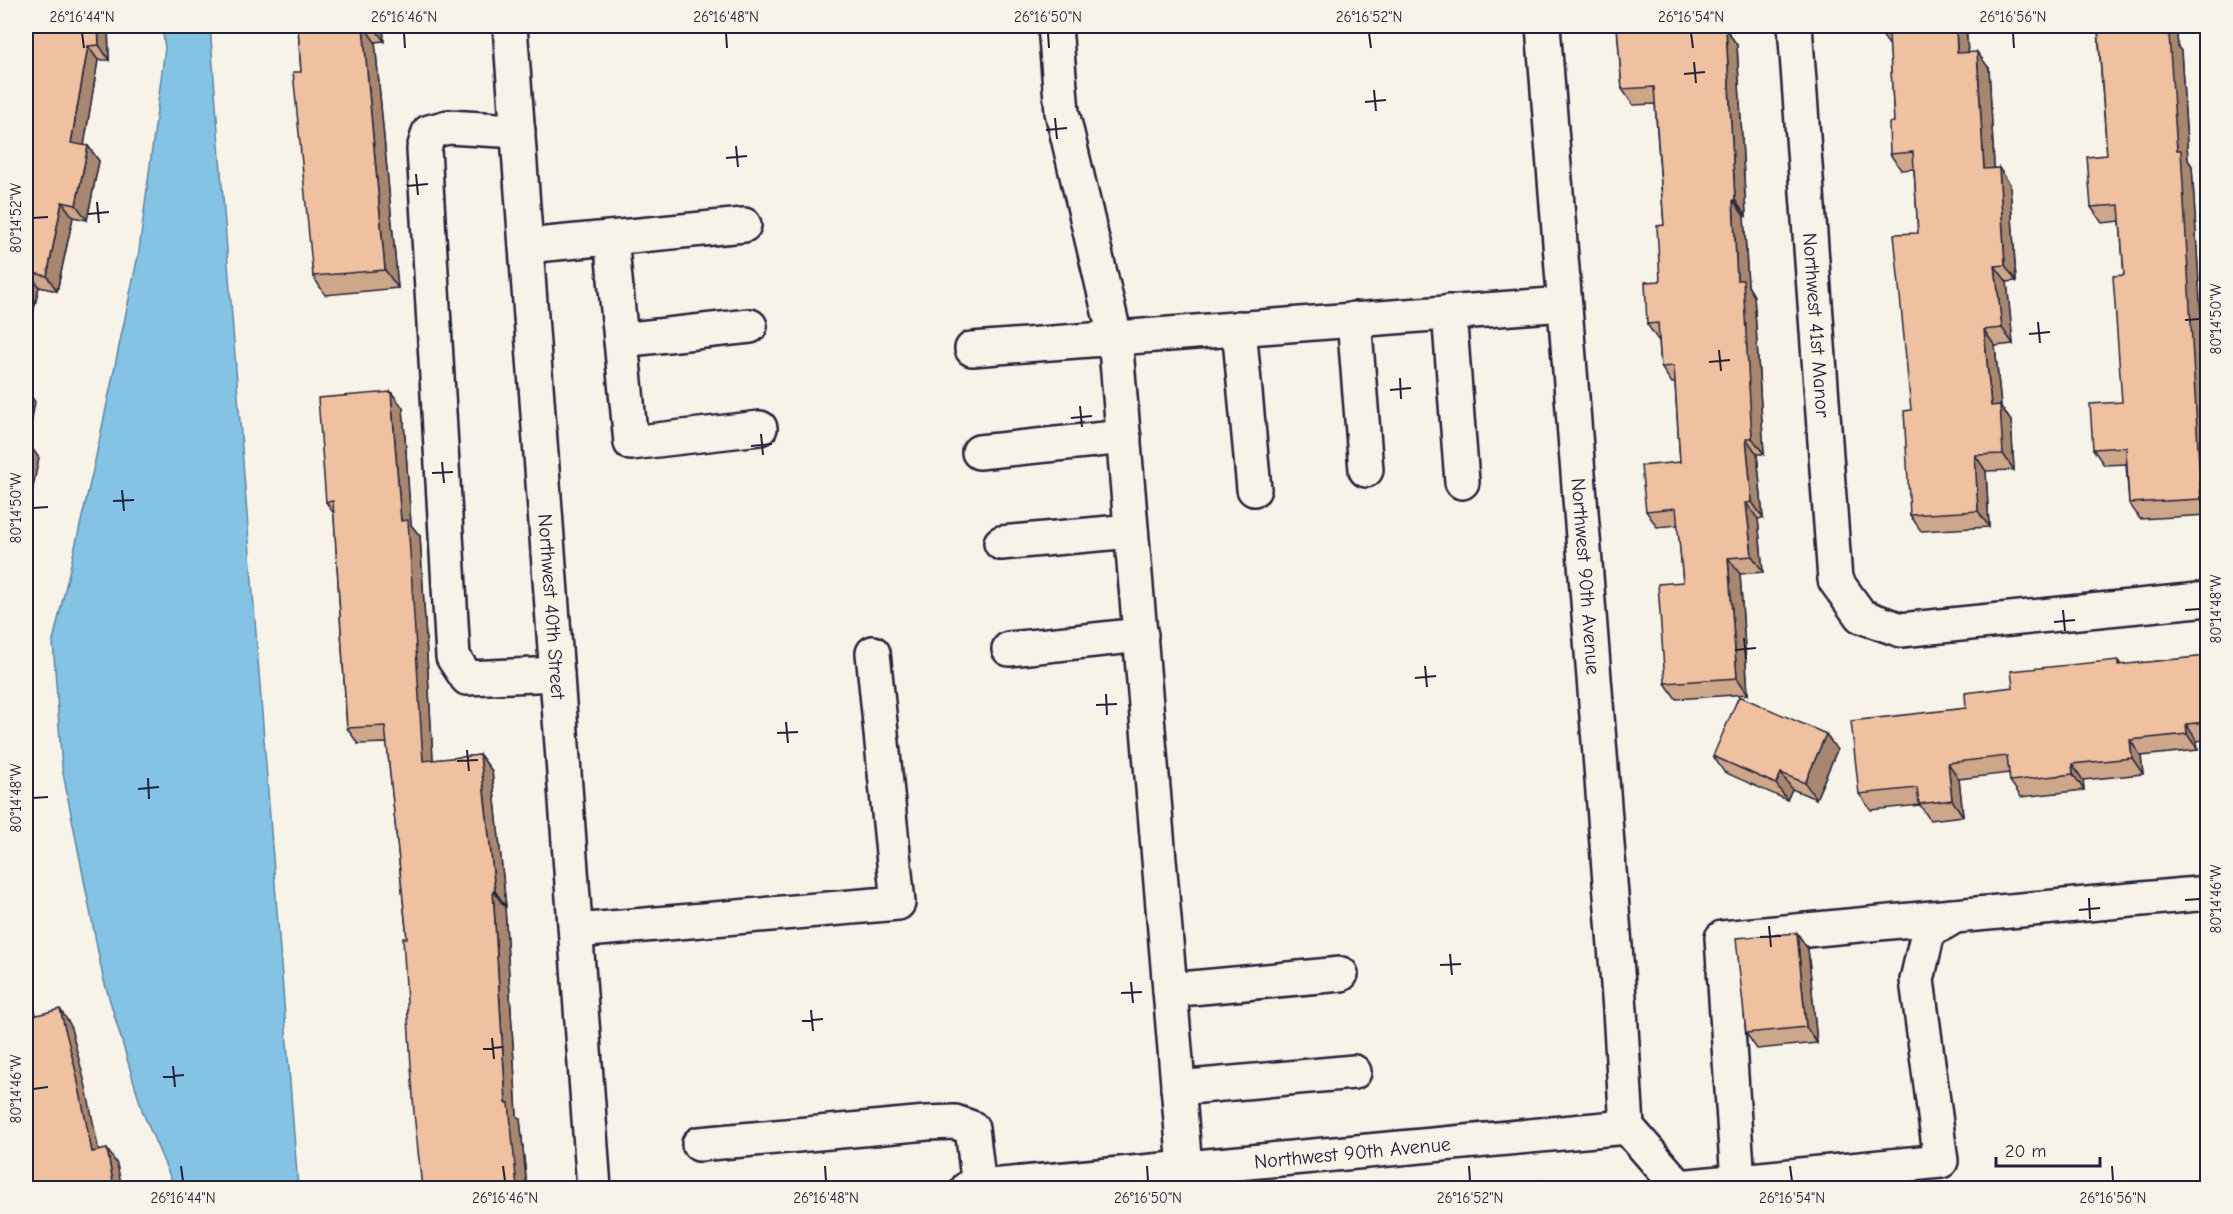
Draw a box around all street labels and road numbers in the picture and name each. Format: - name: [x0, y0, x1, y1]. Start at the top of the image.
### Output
- street label: Northwest 41st Manor: [1798, 232, 1834, 419]
- street label: Northwest 90th Avenue: [1566, 477, 1605, 676]
- street label: Northwest 40th Street: [533, 513, 570, 701]
- street label: Northwest 90th Avenue: [1253, 1132, 1452, 1173]

